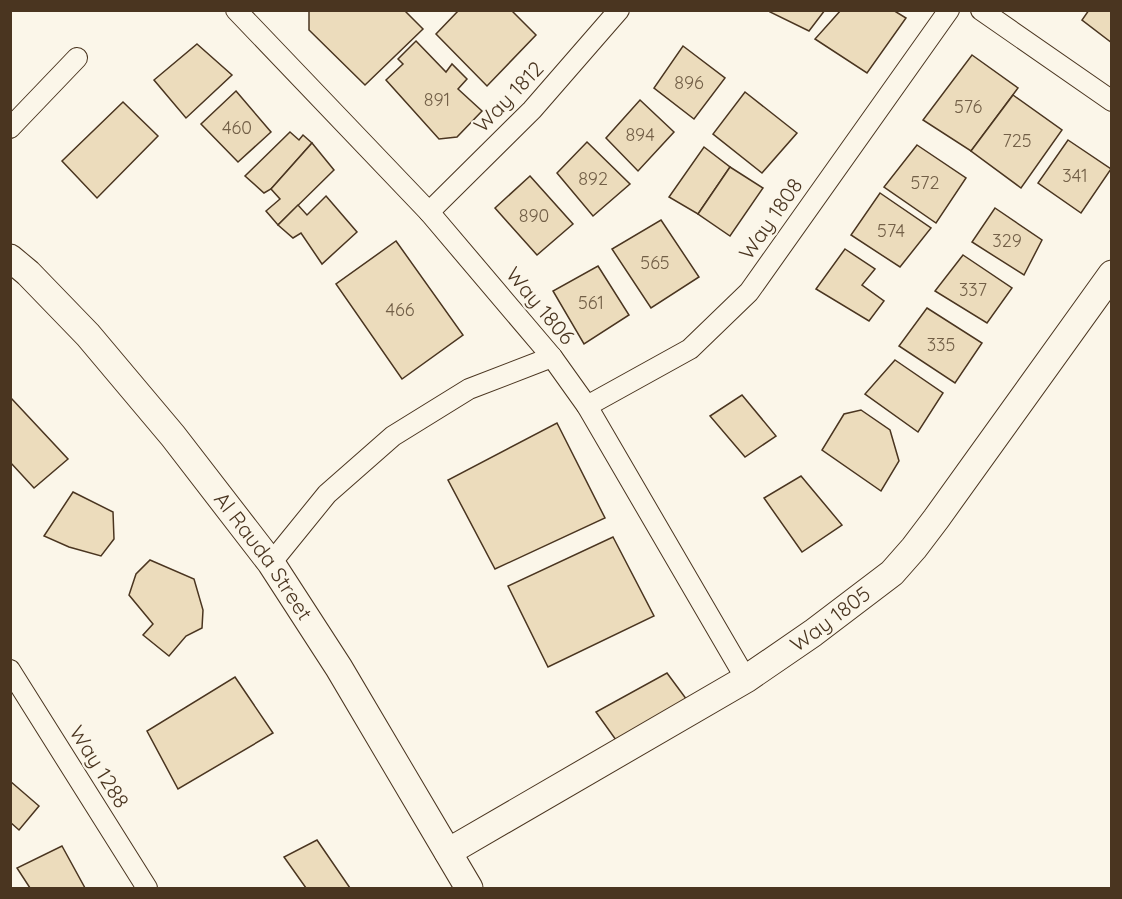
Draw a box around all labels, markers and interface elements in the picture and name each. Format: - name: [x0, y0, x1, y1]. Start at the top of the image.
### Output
- street label: Way 1812: [468, 55, 549, 137]
- house number: 896: [674, 71, 704, 94]
- house number: 891: [424, 88, 450, 111]
- house number: 576: [954, 95, 982, 118]
- house number: 460: [222, 116, 252, 139]
- house number: 894: [625, 123, 655, 146]
- house number: 725: [1002, 129, 1032, 152]
- house number: 341: [1062, 164, 1088, 187]
- house number: 892: [578, 167, 608, 190]
- house number: 572: [910, 171, 940, 194]
- street label: Way 1808: [733, 173, 808, 264]
- house number: 890: [519, 204, 549, 227]
- house number: 574: [877, 219, 905, 242]
- house number: 329: [992, 229, 1022, 252]
- house number: 565: [640, 251, 670, 274]
- street label: Way 1806: [501, 261, 581, 349]
- house number: 337: [959, 278, 987, 301]
- house number: 561: [578, 291, 604, 314]
- house number: 466: [386, 298, 415, 321]
- house number: 335: [927, 333, 955, 356]
- street label: Al Rauda Street: [209, 486, 318, 625]
- street label: Way 1805: [785, 580, 875, 657]
- street label: Way 1288: [64, 720, 135, 813]

